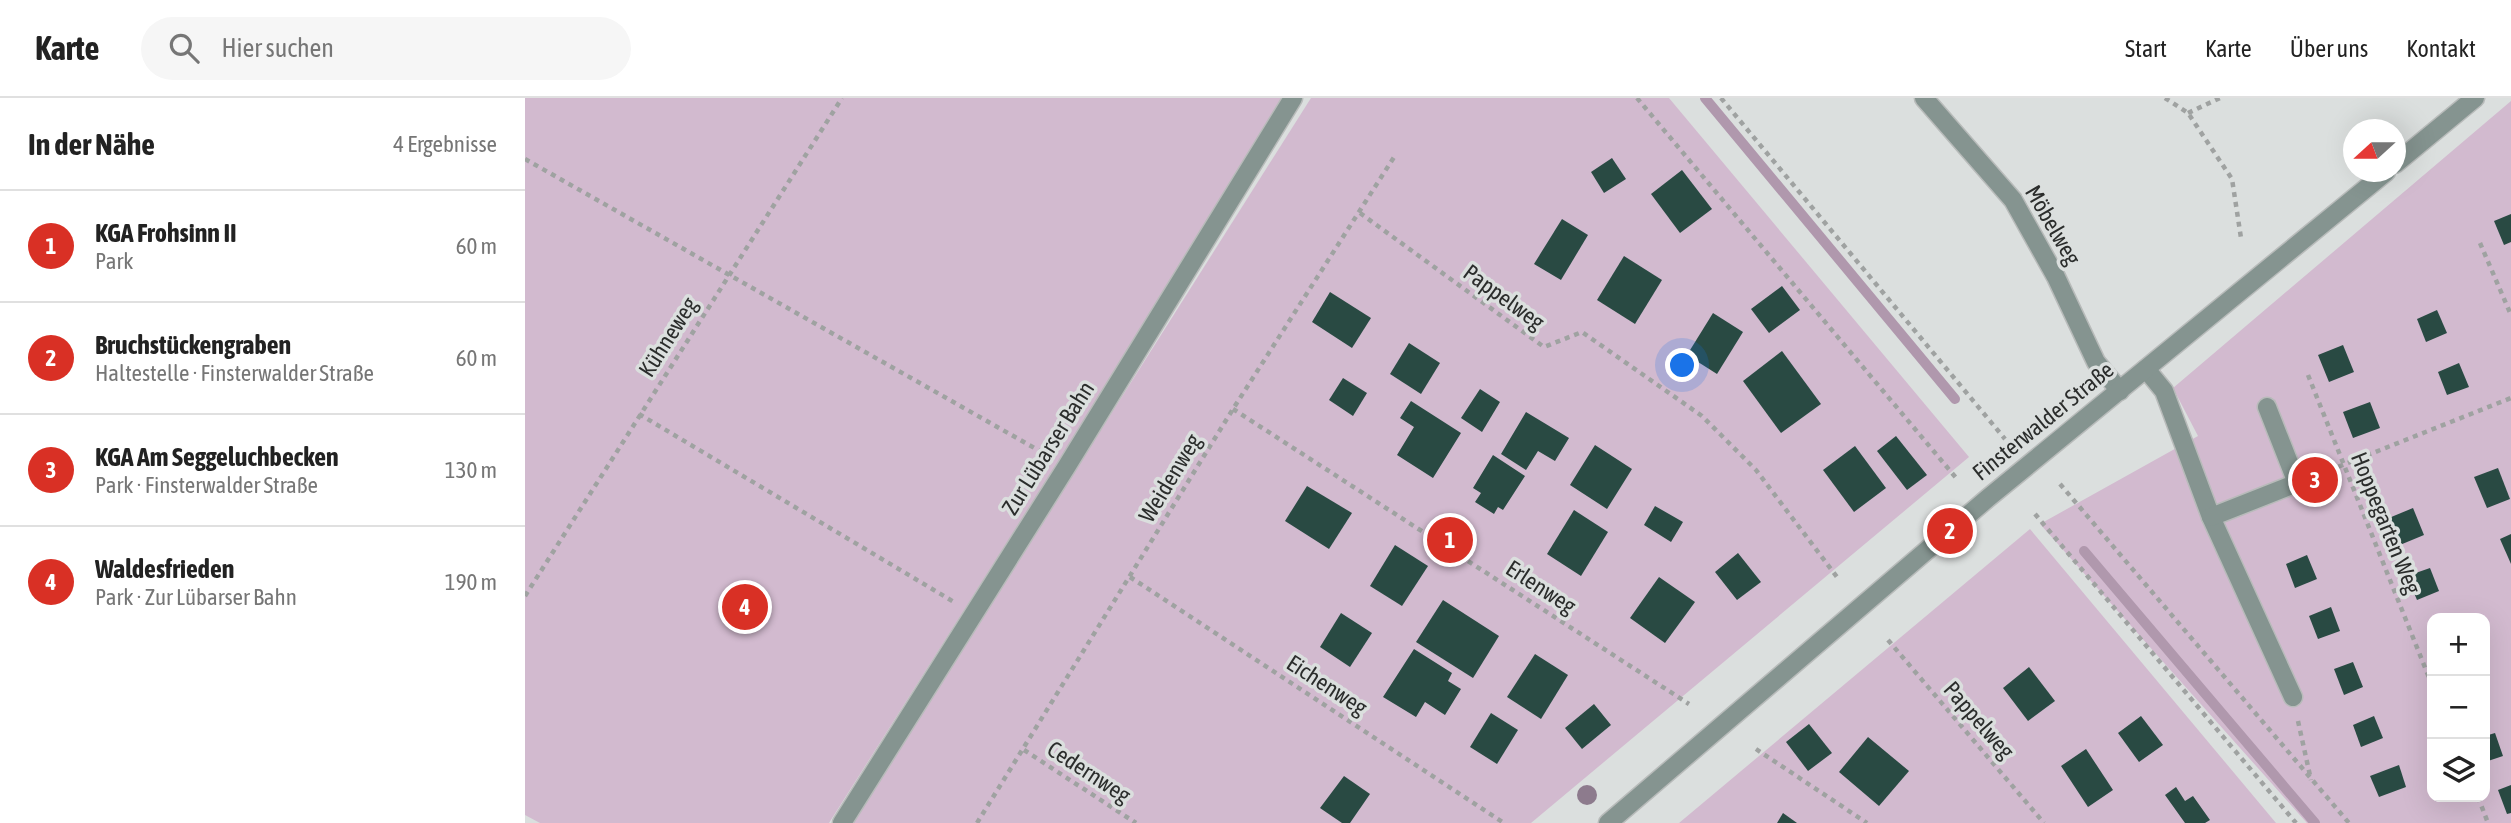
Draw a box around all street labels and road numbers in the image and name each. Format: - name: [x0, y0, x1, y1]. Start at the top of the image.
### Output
- street label: Möbelweg: [2020, 181, 2086, 269]
- street label: Pappelweg: [1459, 259, 1550, 335]
- street label: Kühneweg: [634, 292, 703, 381]
- street label: Finsterwalder Straße: [1967, 356, 2119, 486]
- street label: Zur Lübarser Bahn: [997, 377, 1099, 519]
- street label: Weidenweg: [1134, 429, 1206, 527]
- street label: Hoppegarten Weg: [2346, 448, 2426, 598]
- street label: Erlenweg: [1501, 555, 1581, 619]
- street label: Eichenweg: [1282, 650, 1372, 721]
- street label: Pappelweg: [1939, 676, 2020, 764]
- street label: Cedernweg: [1043, 736, 1136, 809]

